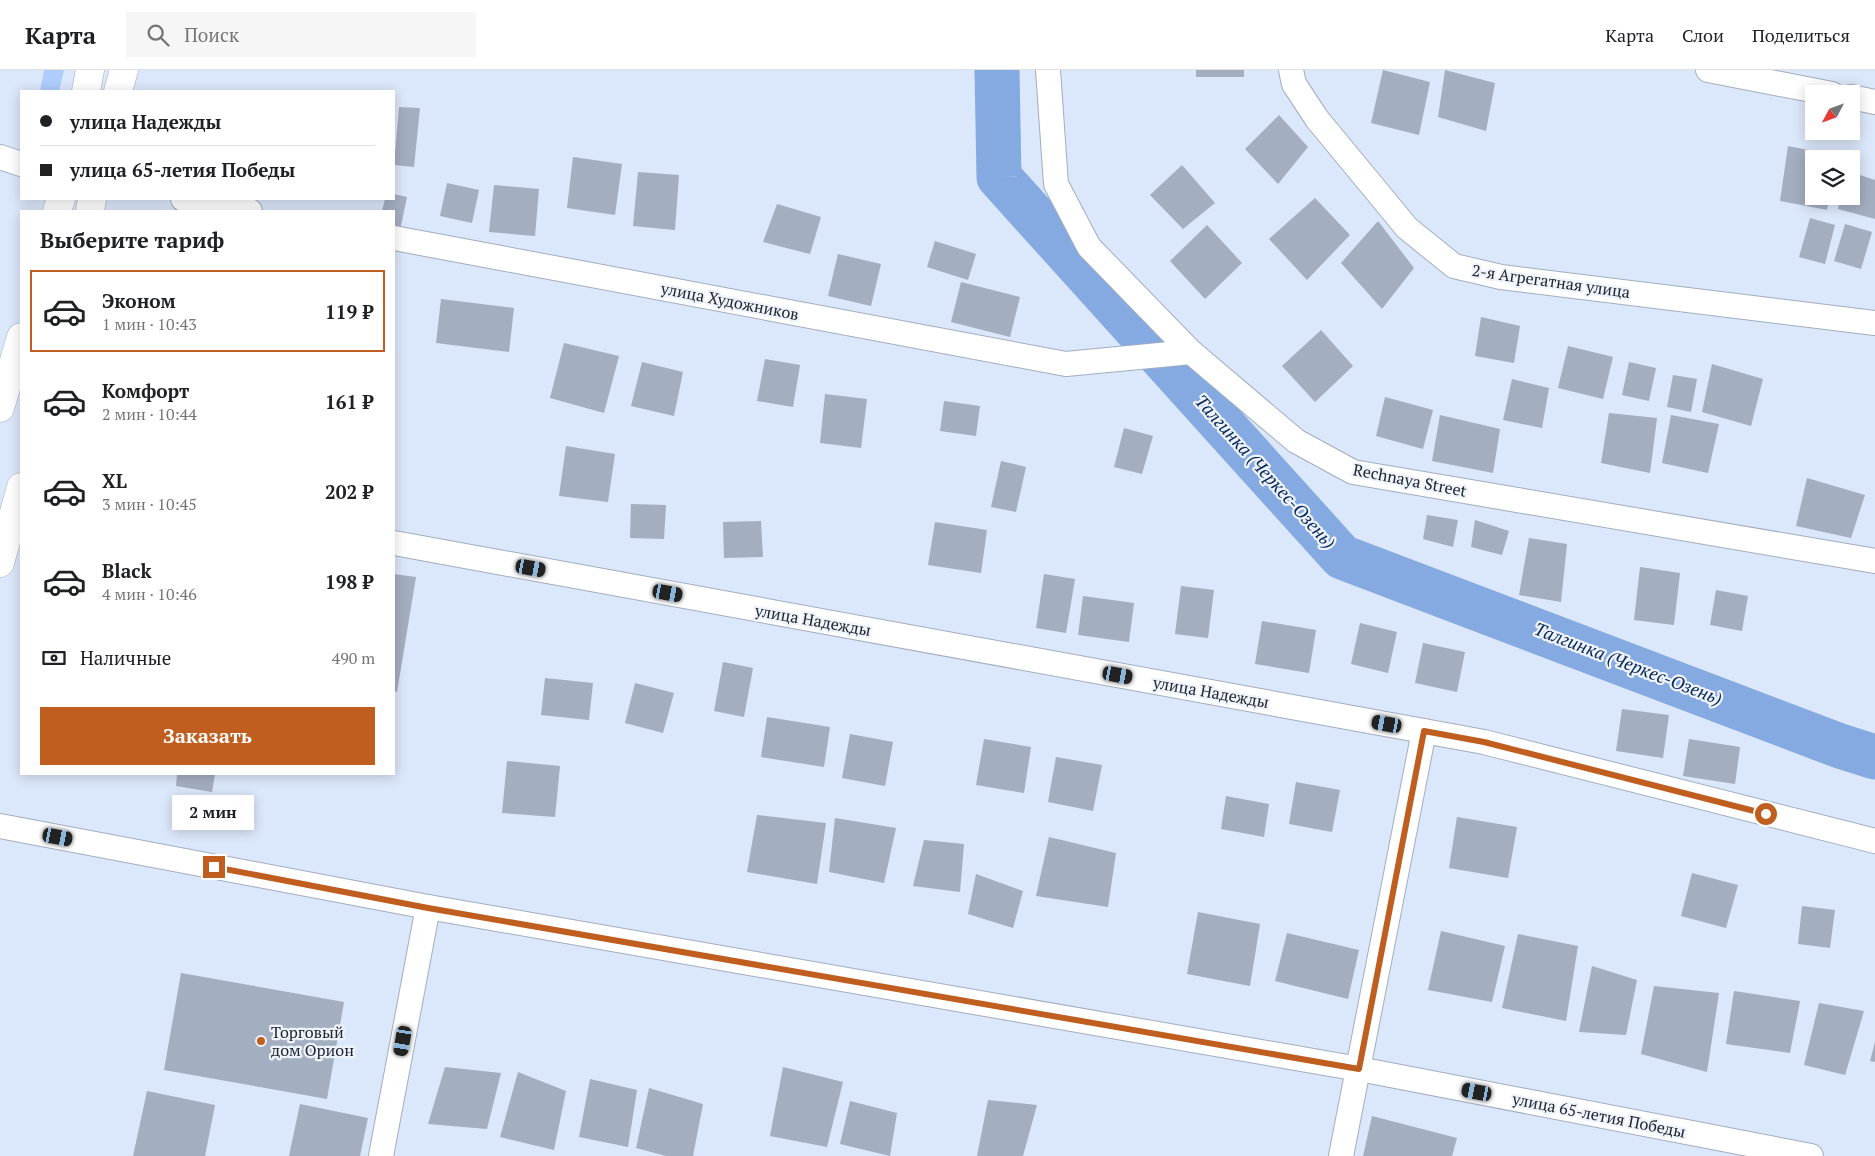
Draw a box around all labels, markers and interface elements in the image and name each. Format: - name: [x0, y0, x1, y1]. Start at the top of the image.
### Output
- search box: [126, 12, 476, 57]
- text: Карта: [25, 19, 96, 51]
- icon: search: [144, 21, 172, 49]
- text: Поиск: [184, 22, 239, 47]
- text: Карта: [1605, 23, 1654, 47]
- text: Слои: [1682, 23, 1724, 47]
- text: Поделиться: [1752, 23, 1850, 47]
- north arrow: [1805, 85, 1860, 140]
- map controls: [1805, 85, 1860, 205]
- text: улица Надежды: [70, 109, 221, 134]
- button: layers: [1805, 150, 1860, 205]
- text: улица 65-летия Победы: [70, 157, 295, 182]
- text: Выберите тариф: [40, 225, 224, 254]
- street label: 2-я Агрегатная улица: [1470, 259, 1632, 303]
- street label: улица Художников: [658, 277, 801, 325]
- text: Эконом: [102, 288, 176, 313]
- icon: car: [42, 289, 87, 334]
- text: 119 ₽: [325, 299, 373, 324]
- text: 1 мин · 10:43: [102, 313, 197, 335]
- text: Комфорт: [102, 378, 189, 403]
- icon: car: [42, 379, 87, 424]
- text: 161 ₽: [325, 389, 373, 414]
- water label: Талгинка (Черкес-Озень): [1190, 389, 1341, 554]
- text: 2 мин · 10:44: [102, 403, 197, 425]
- street label: Rechnaya Street: [1351, 458, 1469, 502]
- text: XL: [102, 468, 127, 493]
- icon: car: [42, 469, 87, 514]
- text: 202 ₽: [325, 479, 373, 504]
- text: 3 мин · 10:45: [102, 493, 197, 515]
- text: Black: [102, 558, 152, 583]
- car: [514, 558, 547, 578]
- icon: car: [42, 559, 87, 604]
- text: 198 ₽: [325, 569, 373, 594]
- text: 4 мин · 10:46: [102, 583, 197, 605]
- car: [651, 583, 684, 603]
- street label: улица Надежды: [752, 599, 873, 641]
- water label: Талгинка (Черкес-Озень): [1531, 616, 1726, 710]
- icon: cash: [40, 644, 68, 672]
- text: Наличные: [80, 645, 171, 670]
- text: 490 m: [332, 647, 375, 669]
- car: [1101, 665, 1134, 685]
- street label: улица Надежды: [1150, 671, 1271, 713]
- button: Заказать: [40, 707, 375, 765]
- car: [1370, 714, 1403, 734]
- callout: 2 мин: [173, 794, 255, 830]
- text: 2 мин: [189, 801, 237, 823]
- route start: [1755, 803, 1777, 825]
- car: [41, 827, 74, 847]
- route end: [203, 856, 225, 878]
- place label: Торговый дом Орион: [271, 1021, 354, 1061]
- car: [393, 1025, 412, 1057]
- marker: Торговый дом Орион: [255, 1035, 267, 1047]
- car: [1460, 1082, 1493, 1102]
- street label: улица 65-летия Победы: [1510, 1087, 1688, 1143]

